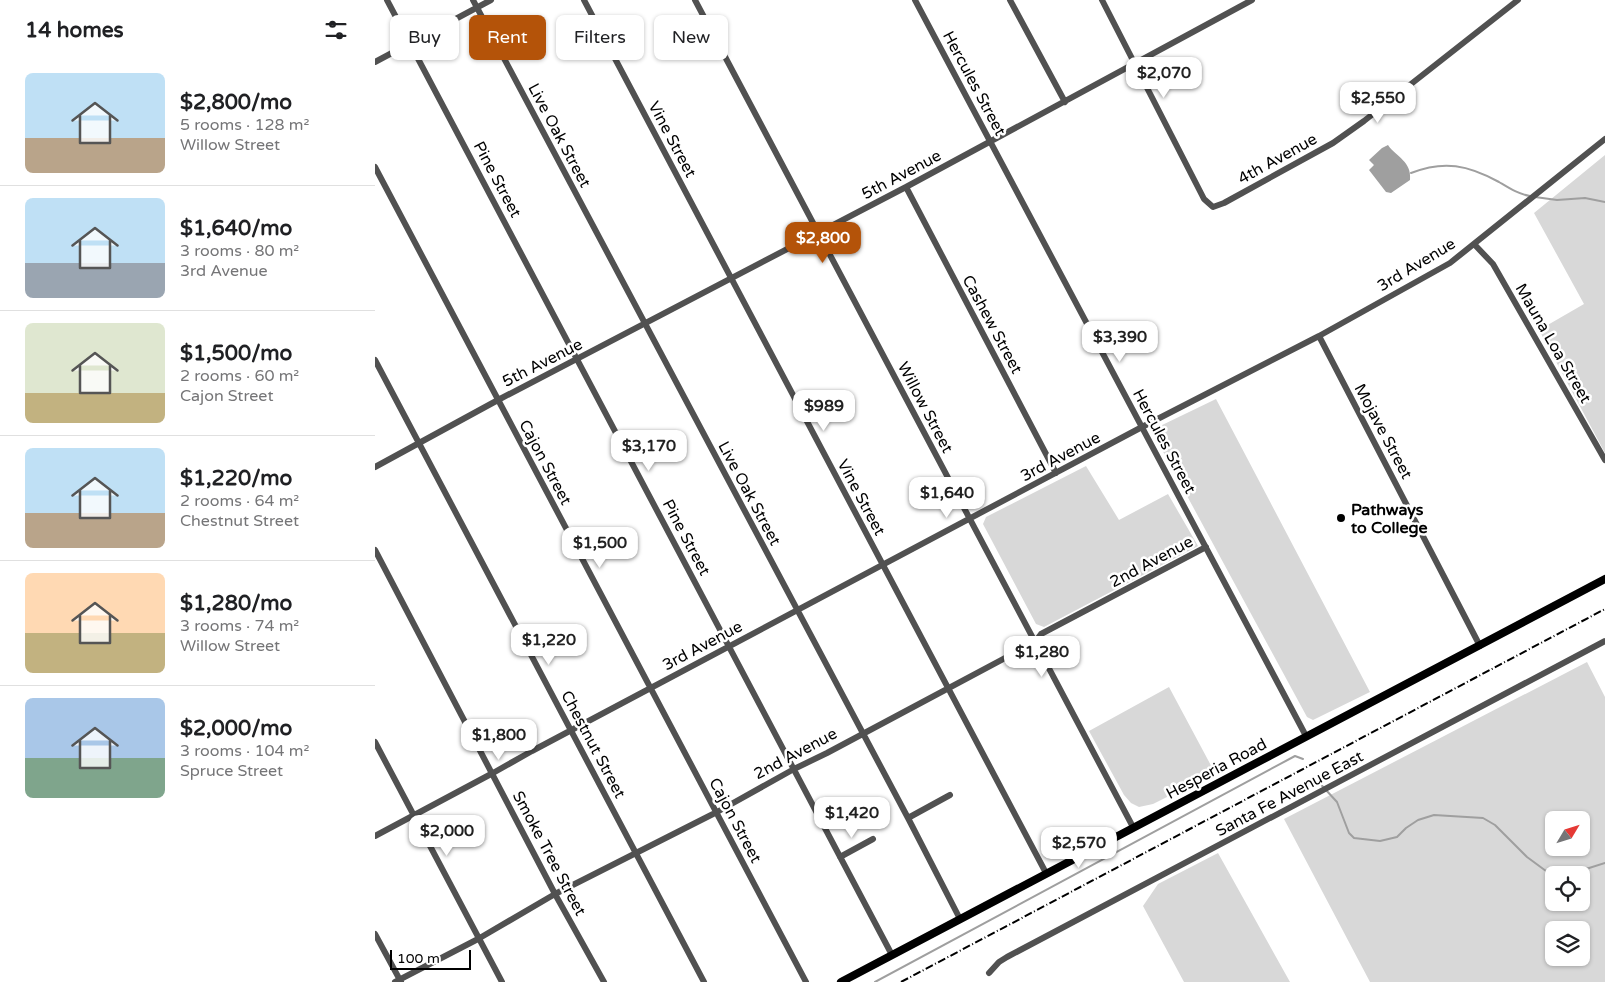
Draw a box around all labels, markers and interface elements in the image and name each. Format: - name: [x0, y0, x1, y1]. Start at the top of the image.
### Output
- chip: Buy: [390, 15, 459, 60]
- chip: Rent: [469, 15, 546, 60]
- chip: Filters: [556, 15, 644, 60]
- chip: New: [654, 15, 728, 60]
- icon: filters: [322, 16, 350, 44]
- text: 14 homes: [25, 18, 124, 43]
- street label: Hercules Street: [938, 28, 1010, 139]
- pin: $2,070: [1123, 56, 1205, 99]
- text: $2,070: [1137, 63, 1191, 83]
- street label: Live Oak Street: [523, 80, 595, 191]
- pin: $2,550: [1337, 82, 1419, 124]
- text: $2,550: [1351, 88, 1405, 108]
- text: $2,800/mo: [180, 90, 292, 115]
- icon: home: [65, 93, 125, 153]
- street label: Vine Street: [644, 98, 701, 181]
- text: 5 rooms · 128 m²: [180, 115, 309, 135]
- street label: 4th Avenue: [1234, 129, 1321, 189]
- text: Willow Street: [180, 135, 280, 155]
- street label: Pine Street: [469, 138, 525, 221]
- street label: 5th Avenue: [858, 146, 945, 204]
- text: $1,640/mo: [180, 216, 292, 241]
- icon: home: [65, 218, 125, 278]
- pin: $2,800: [782, 222, 864, 264]
- text: $2,800: [796, 228, 850, 248]
- street label: 3rd Avenue: [1374, 234, 1459, 296]
- text: 3 rooms · 80 m²: [180, 241, 299, 261]
- text: 3rd Avenue: [180, 261, 267, 281]
- street label: Cashew Street: [958, 272, 1027, 377]
- street label: Mauna Loa Street: [1511, 280, 1596, 407]
- pin: $3,390: [1079, 320, 1161, 363]
- text: $3,390: [1093, 327, 1147, 347]
- street label: 5th Avenue: [499, 334, 586, 392]
- text: $1,500/mo: [180, 341, 292, 366]
- icon: home: [65, 343, 125, 403]
- street label: Willow Street: [893, 359, 957, 456]
- text: 2 rooms · 60 m²: [180, 366, 299, 386]
- street label: Mojave Street: [1350, 380, 1417, 483]
- text: Cajon Street: [180, 386, 274, 406]
- street label: Hercules Street: [1128, 386, 1200, 497]
- pin: $989: [794, 390, 854, 432]
- text: $989: [804, 396, 844, 416]
- street label: Cajon Street: [514, 416, 576, 508]
- street label: 3rd Avenue: [1017, 428, 1104, 486]
- pin: $3,170: [608, 430, 690, 472]
- text: $3,170: [622, 436, 676, 456]
- street label: Live Oak Street: [713, 438, 785, 549]
- street label: Vine Street: [833, 456, 890, 539]
- text: $1,220/mo: [180, 466, 292, 491]
- icon: home: [65, 468, 125, 528]
- pin: $1,640: [906, 476, 988, 519]
- text: $1,640: [920, 483, 974, 503]
- text: 2 rooms · 64 m²: [180, 491, 299, 511]
- street label: Pine Street: [658, 496, 714, 579]
- place label: Pathways to College: [1350, 500, 1428, 538]
- text: Chestnut Street: [180, 511, 299, 531]
- marker: Pathways to College: [1335, 512, 1347, 524]
- pin: $1,500: [559, 526, 641, 569]
- street label: 2nd Avenue: [1106, 532, 1196, 592]
- text: $1,500: [573, 533, 627, 553]
- text: $1,280/mo: [180, 591, 292, 616]
- icon: home: [65, 593, 125, 653]
- text: 3 rooms · 74 m²: [180, 616, 299, 636]
- street label: 3rd Avenue: [659, 617, 746, 675]
- pin: $1,220: [508, 624, 590, 666]
- text: $1,220: [522, 630, 576, 650]
- text: Willow Street: [180, 636, 280, 656]
- pin: $1,280: [1001, 636, 1083, 678]
- text: $1,280: [1015, 642, 1069, 662]
- street label: Chestnut Street: [556, 687, 630, 802]
- text: $2,000/mo: [180, 716, 292, 741]
- icon: home: [65, 718, 125, 778]
- pin: $1,800: [458, 718, 540, 761]
- street label: 2nd Avenue: [750, 724, 840, 784]
- text: $1,800: [472, 725, 526, 745]
- street label: Hesperia Road: [1163, 734, 1270, 804]
- text: 3 rooms · 104 m²: [180, 741, 309, 761]
- street label: Santa Fe Avenue East: [1212, 747, 1367, 841]
- text: Spruce Street: [180, 761, 283, 781]
- street label: Cajon Street: [704, 774, 766, 866]
- street label: Smoke Tree Street: [508, 788, 590, 919]
- pin: $1,420: [811, 796, 893, 839]
- text: $1,420: [825, 803, 879, 823]
- north arrow: [1545, 811, 1590, 856]
- map controls: [1545, 811, 1590, 966]
- pin: $2,000: [406, 814, 488, 857]
- text: $2,000: [420, 821, 474, 841]
- pin: $2,570: [1038, 826, 1120, 869]
- text: $2,570: [1052, 833, 1106, 853]
- button: locate: [1545, 866, 1590, 911]
- button: layers: [1545, 921, 1590, 966]
- scale bar: [390, 947, 471, 970]
- text: 100 m: [397, 950, 440, 967]

